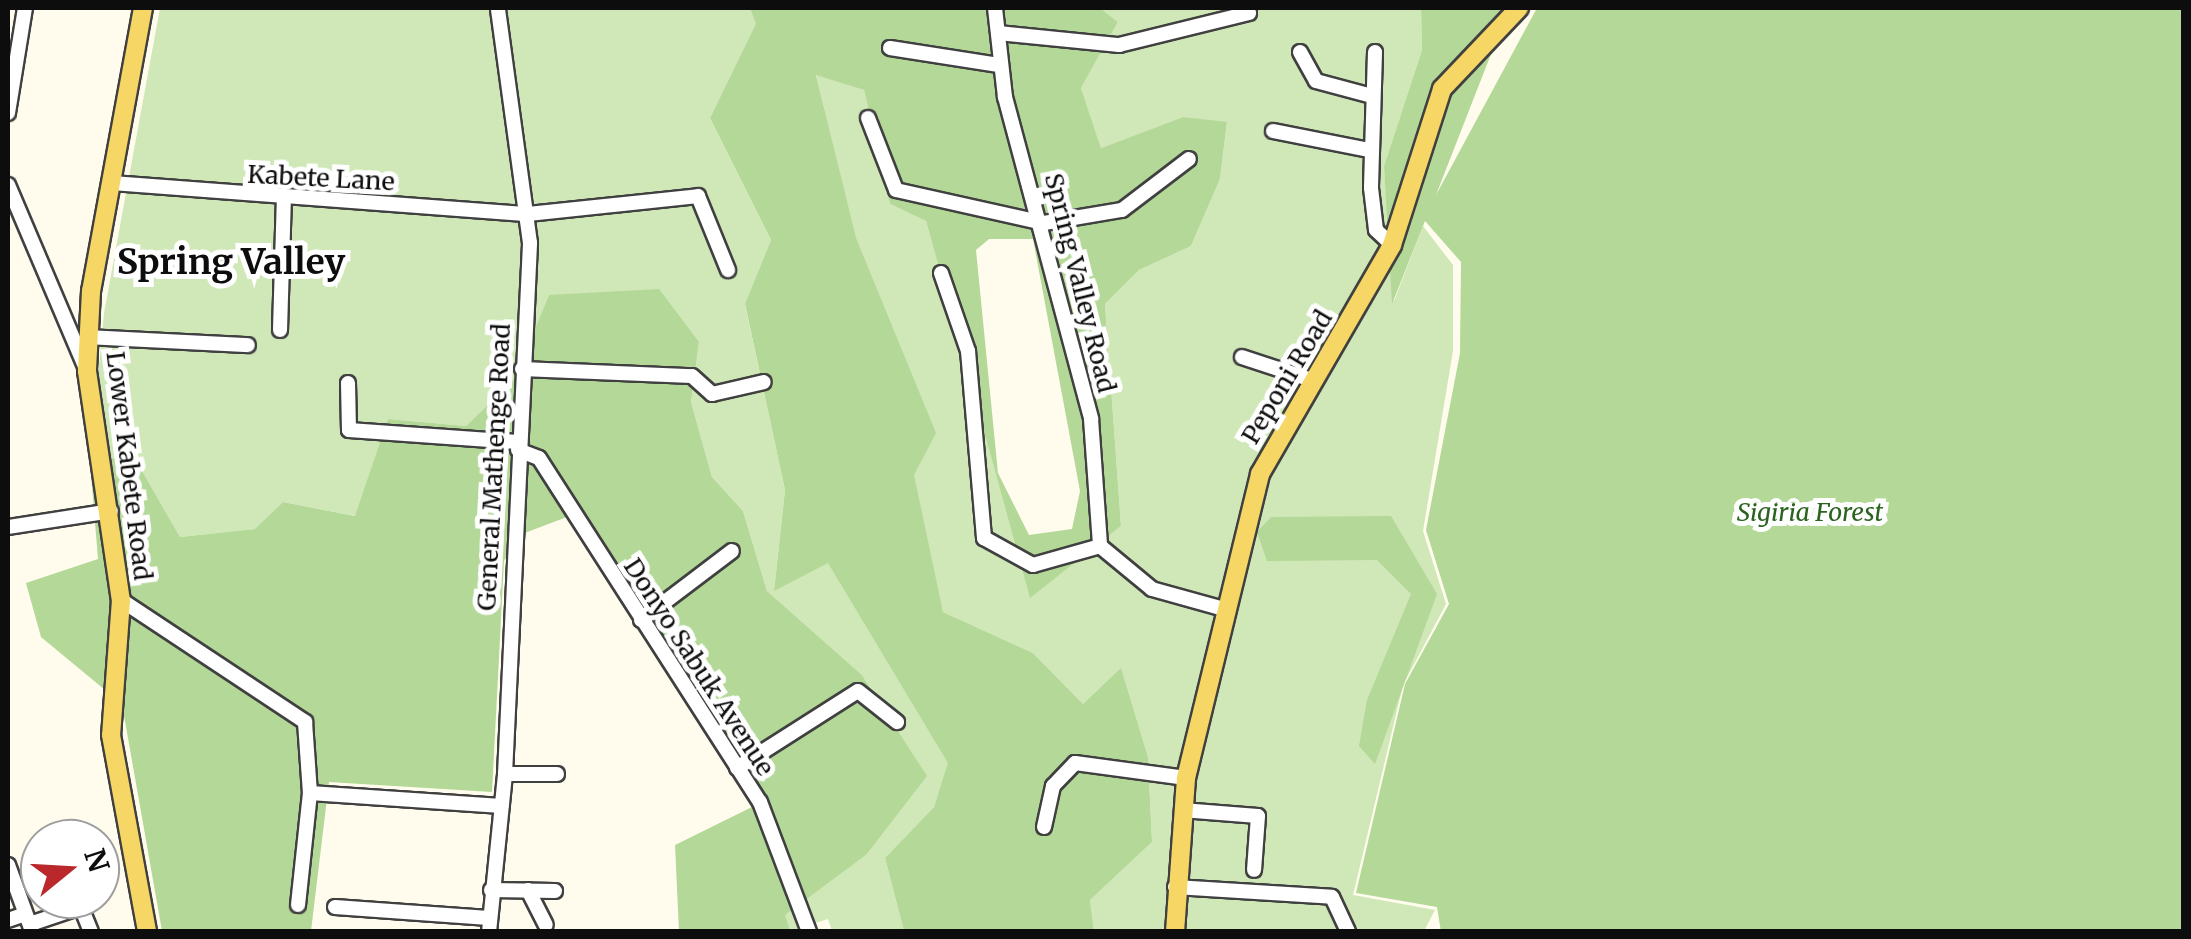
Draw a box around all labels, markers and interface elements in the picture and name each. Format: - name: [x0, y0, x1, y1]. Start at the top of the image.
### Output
- street label: Kabete Lane: [247, 159, 395, 197]
- street label: Spring Valley Road: [1038, 170, 1122, 396]
- district label: Spring Valley: [117, 241, 345, 283]
- street label: Peponi Road: [1235, 305, 1339, 449]
- street label: General Mathenge Road: [471, 323, 517, 611]
- street label: Lower Kabete Road: [100, 350, 158, 582]
- park label: Sigiria Forest: [1737, 497, 1883, 527]
- street label: Donyo Sabuk Avenue: [617, 553, 781, 781]
- north arrow: [20, 819, 120, 919]
- text: N: [76, 844, 117, 876]

